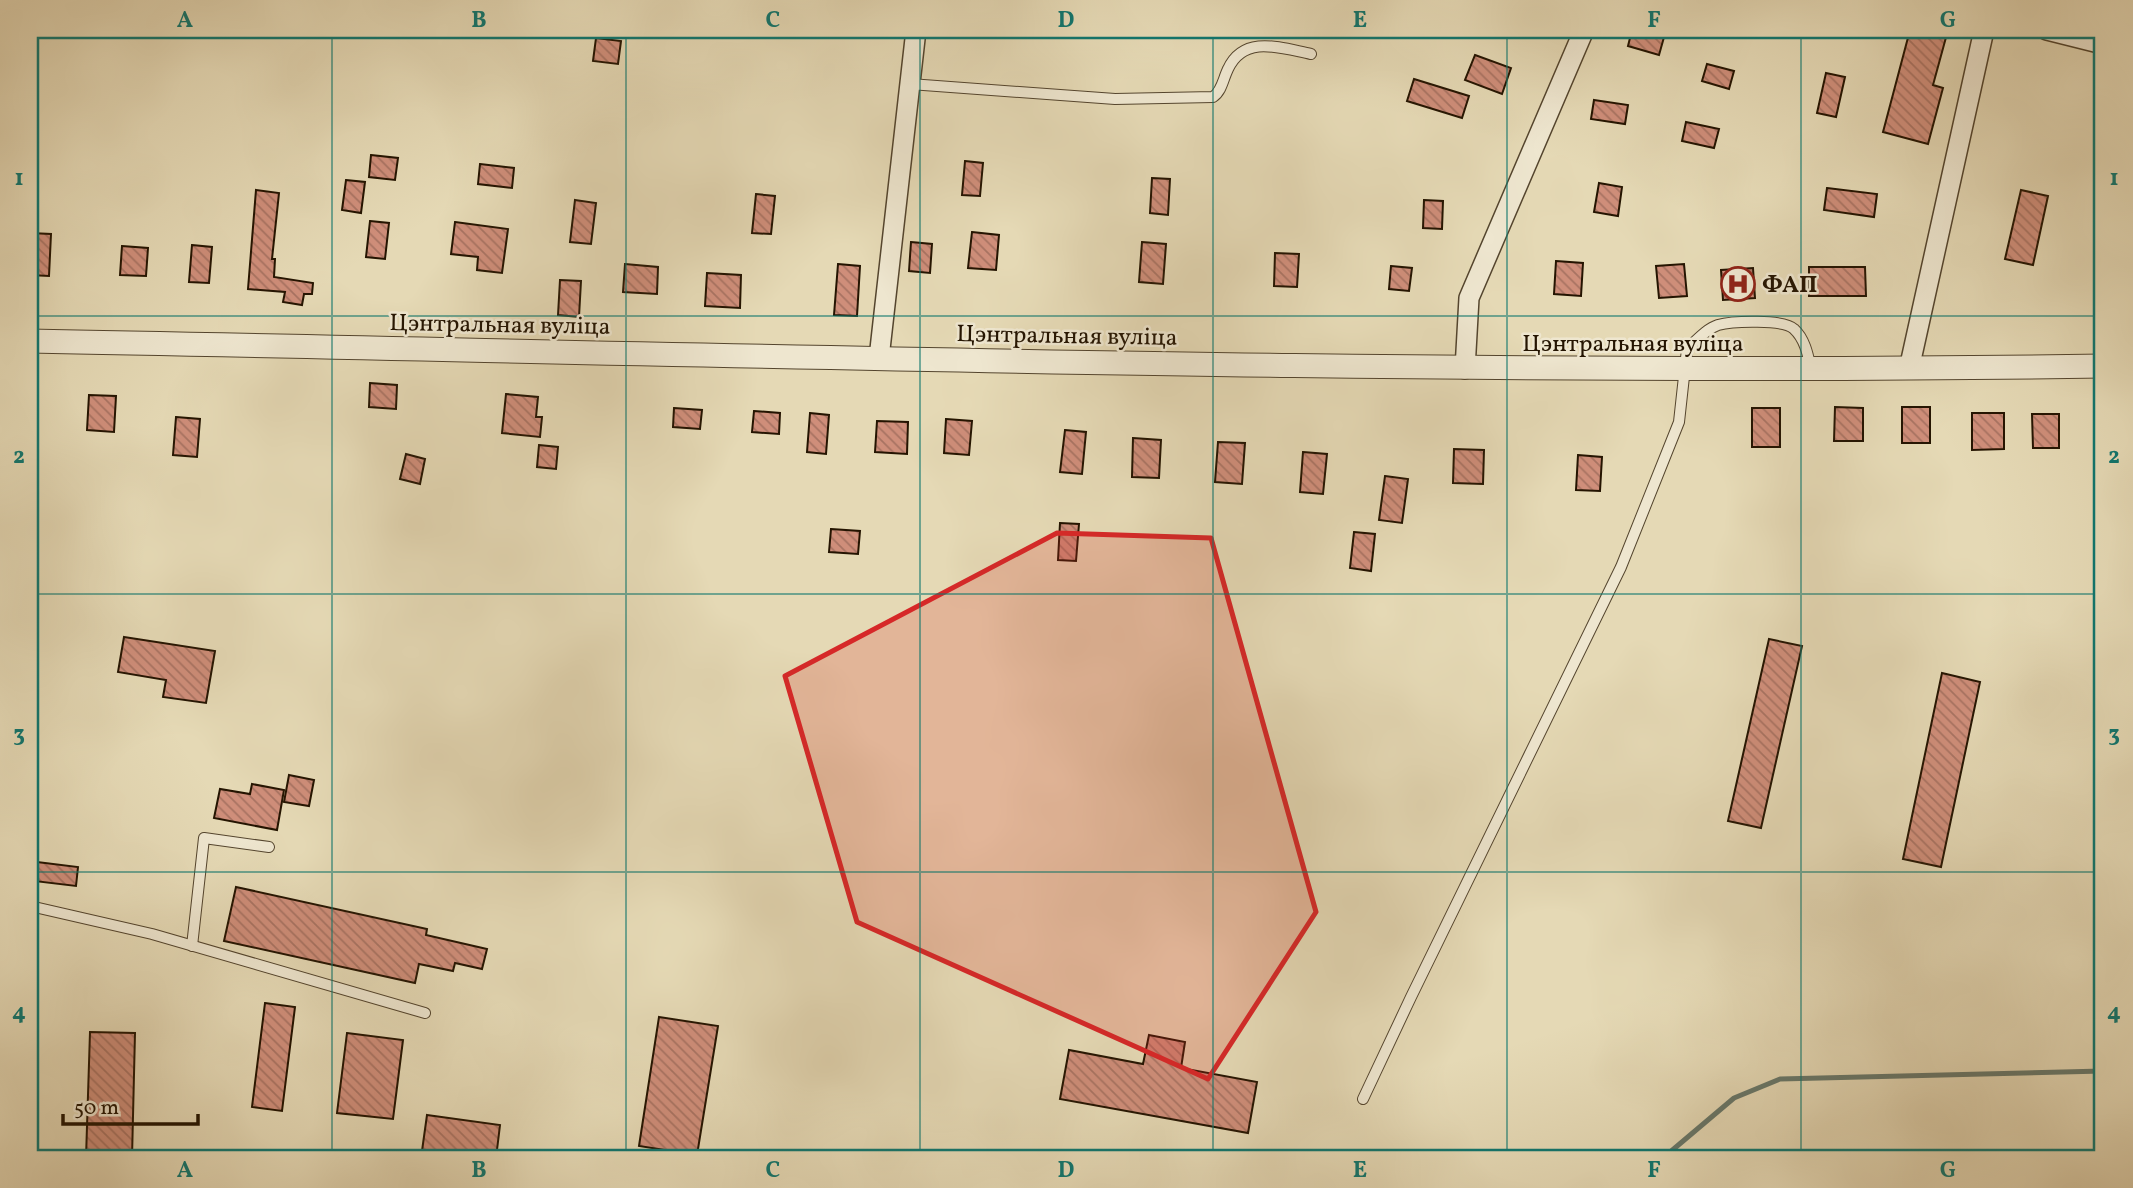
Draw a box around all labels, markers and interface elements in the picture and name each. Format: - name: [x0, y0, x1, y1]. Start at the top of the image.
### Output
- text: A: [177, 5, 193, 37]
- text: B: [471, 5, 487, 37]
- text: C: [766, 5, 780, 37]
- text: D: [1058, 5, 1075, 37]
- text: E: [1353, 5, 1367, 37]
- text: F: [1647, 5, 1661, 37]
- text: G: [1940, 5, 1956, 37]
- text: 1: [14, 163, 24, 195]
- text: 1: [2109, 163, 2119, 195]
- hospital icon: ФАП: [1719, 265, 1757, 303]
- place label: ФАП: [1762, 269, 1818, 303]
- street label: Цэнтральная вуліца: [389, 307, 611, 345]
- street label: Цэнтральная вуліца: [956, 318, 1178, 356]
- street label: Цэнтральная вуліца: [1522, 328, 1744, 362]
- text: 2: [13, 441, 25, 473]
- text: 2: [2108, 441, 2120, 473]
- text: 3: [13, 719, 25, 751]
- text: 3: [2108, 719, 2120, 751]
- text: 4: [12, 997, 26, 1029]
- text: 4: [2107, 997, 2121, 1029]
- scale bar: [63, 1083, 198, 1127]
- text: 50 m: [74, 1094, 119, 1123]
- text: A: [177, 1155, 193, 1187]
- text: B: [471, 1155, 487, 1187]
- text: C: [766, 1155, 780, 1187]
- text: D: [1058, 1155, 1075, 1187]
- text: E: [1353, 1155, 1367, 1187]
- text: F: [1647, 1155, 1661, 1187]
- text: G: [1940, 1155, 1956, 1187]

